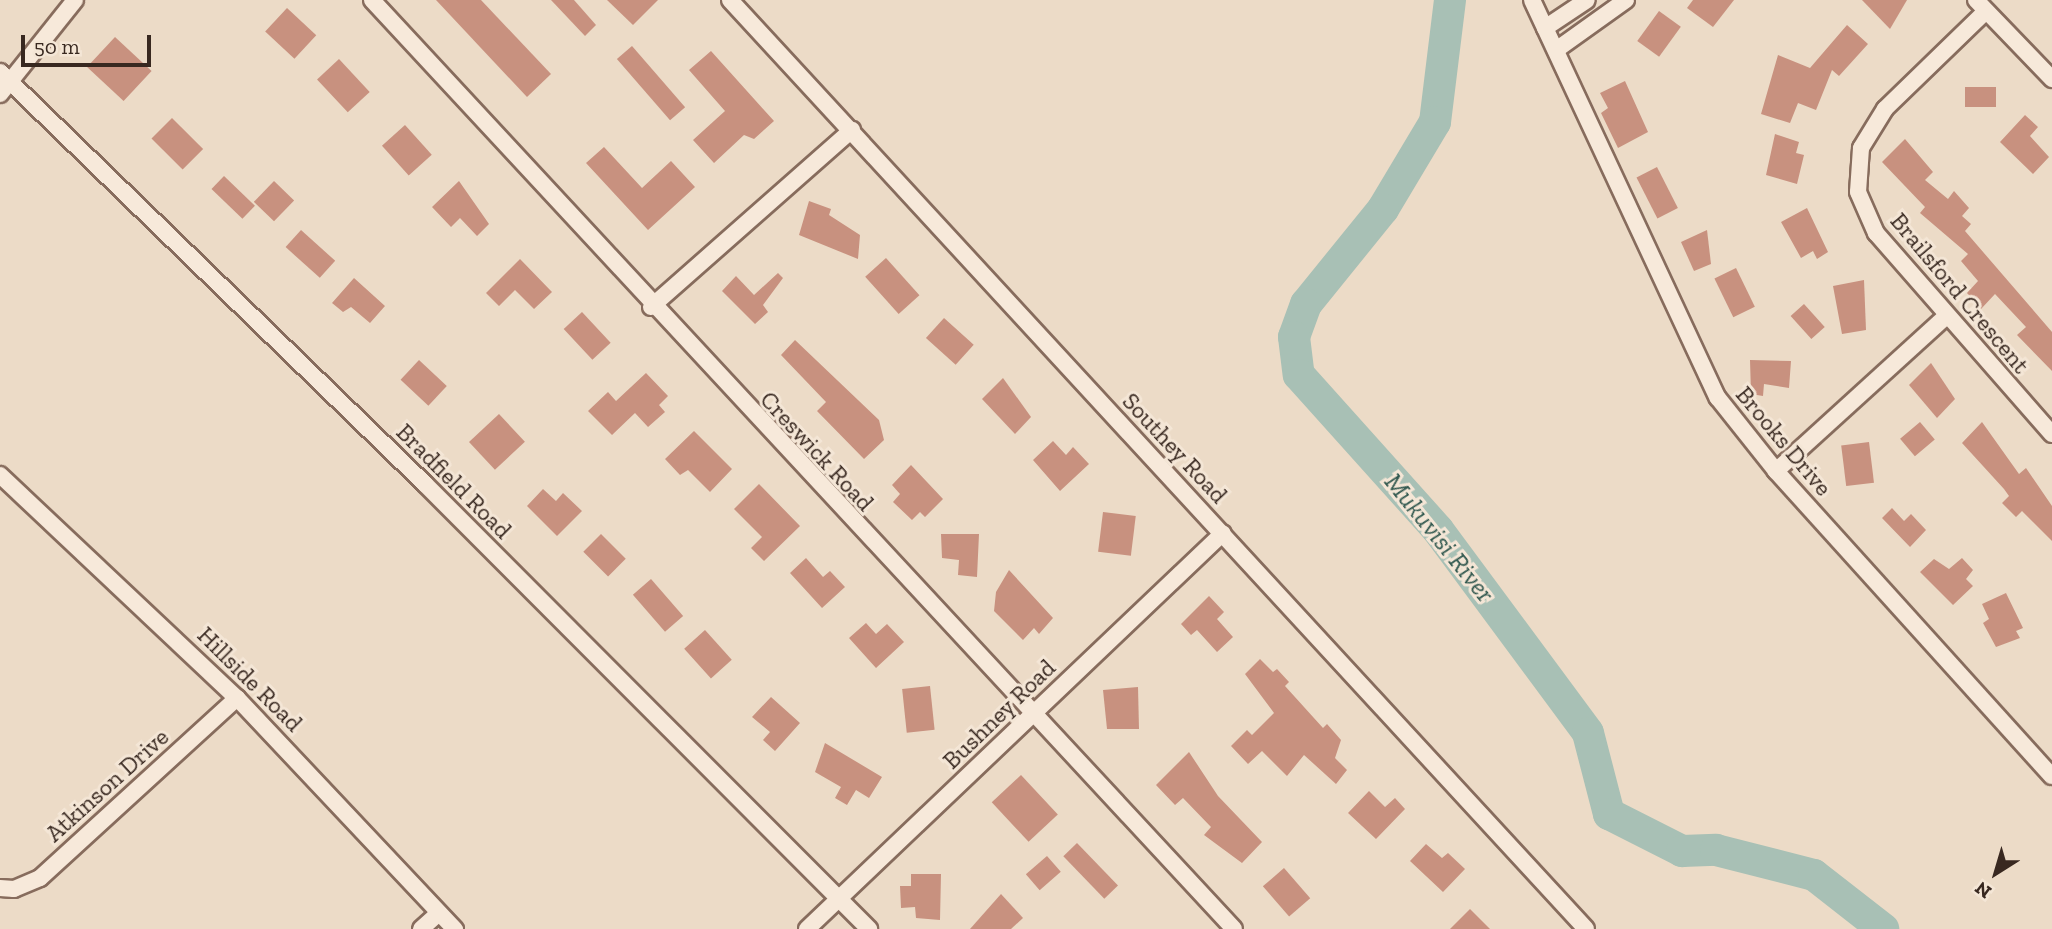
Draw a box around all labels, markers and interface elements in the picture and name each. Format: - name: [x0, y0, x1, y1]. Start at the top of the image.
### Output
- scale bar: [24, 21, 154, 65]
- text: 50 m: [34, 34, 80, 59]
- street label: Brailsford Crescent: [1884, 207, 2036, 379]
- street label: Brooks Drive: [1730, 380, 1838, 502]
- street label: Creswick Road: [754, 385, 880, 517]
- street label: Southey Road: [1116, 387, 1234, 509]
- street label: Bradfield Road: [390, 417, 518, 545]
- water label: Mukuvisi River: [1378, 467, 1500, 609]
- street label: Hillside Road: [192, 621, 308, 737]
- street label: Bushney Road: [937, 653, 1061, 775]
- street label: Atkinson Drive: [40, 722, 174, 848]
- north arrow: [1961, 838, 2031, 908]
- text: N: [1970, 877, 1996, 904]

